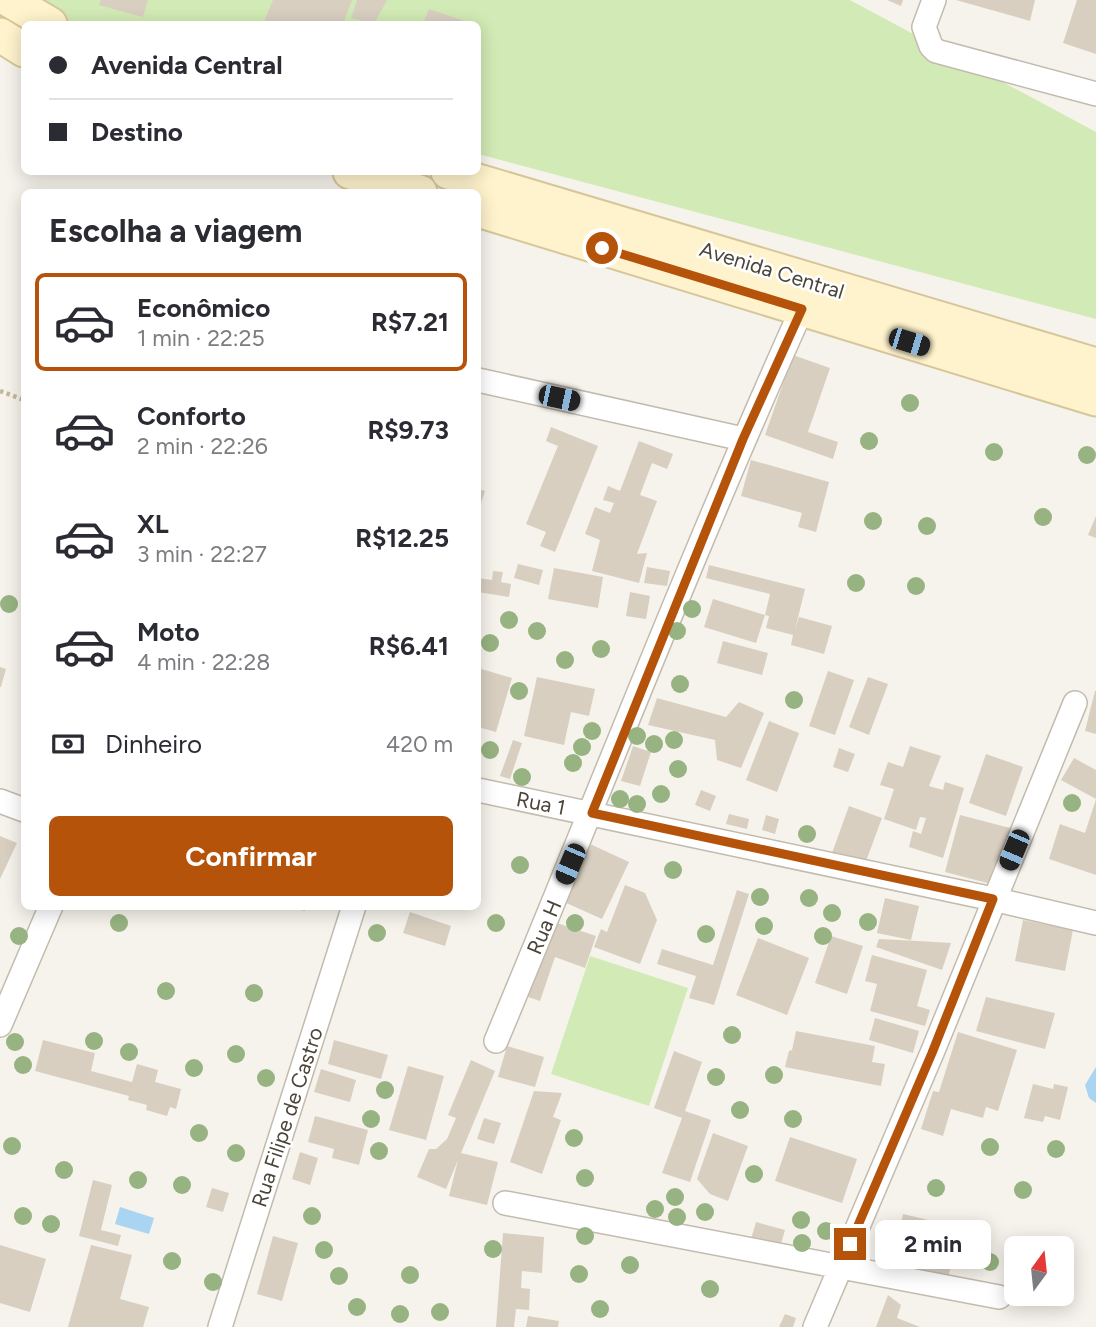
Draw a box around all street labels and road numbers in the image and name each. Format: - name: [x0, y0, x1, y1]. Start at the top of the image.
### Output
- street label: Avenida Central: [697, 236, 847, 304]
- street label: Rua 1: [514, 786, 568, 820]
- street label: Rua H: [521, 896, 567, 958]
- street label: Rua Filipe de Castro: [246, 1024, 328, 1210]

